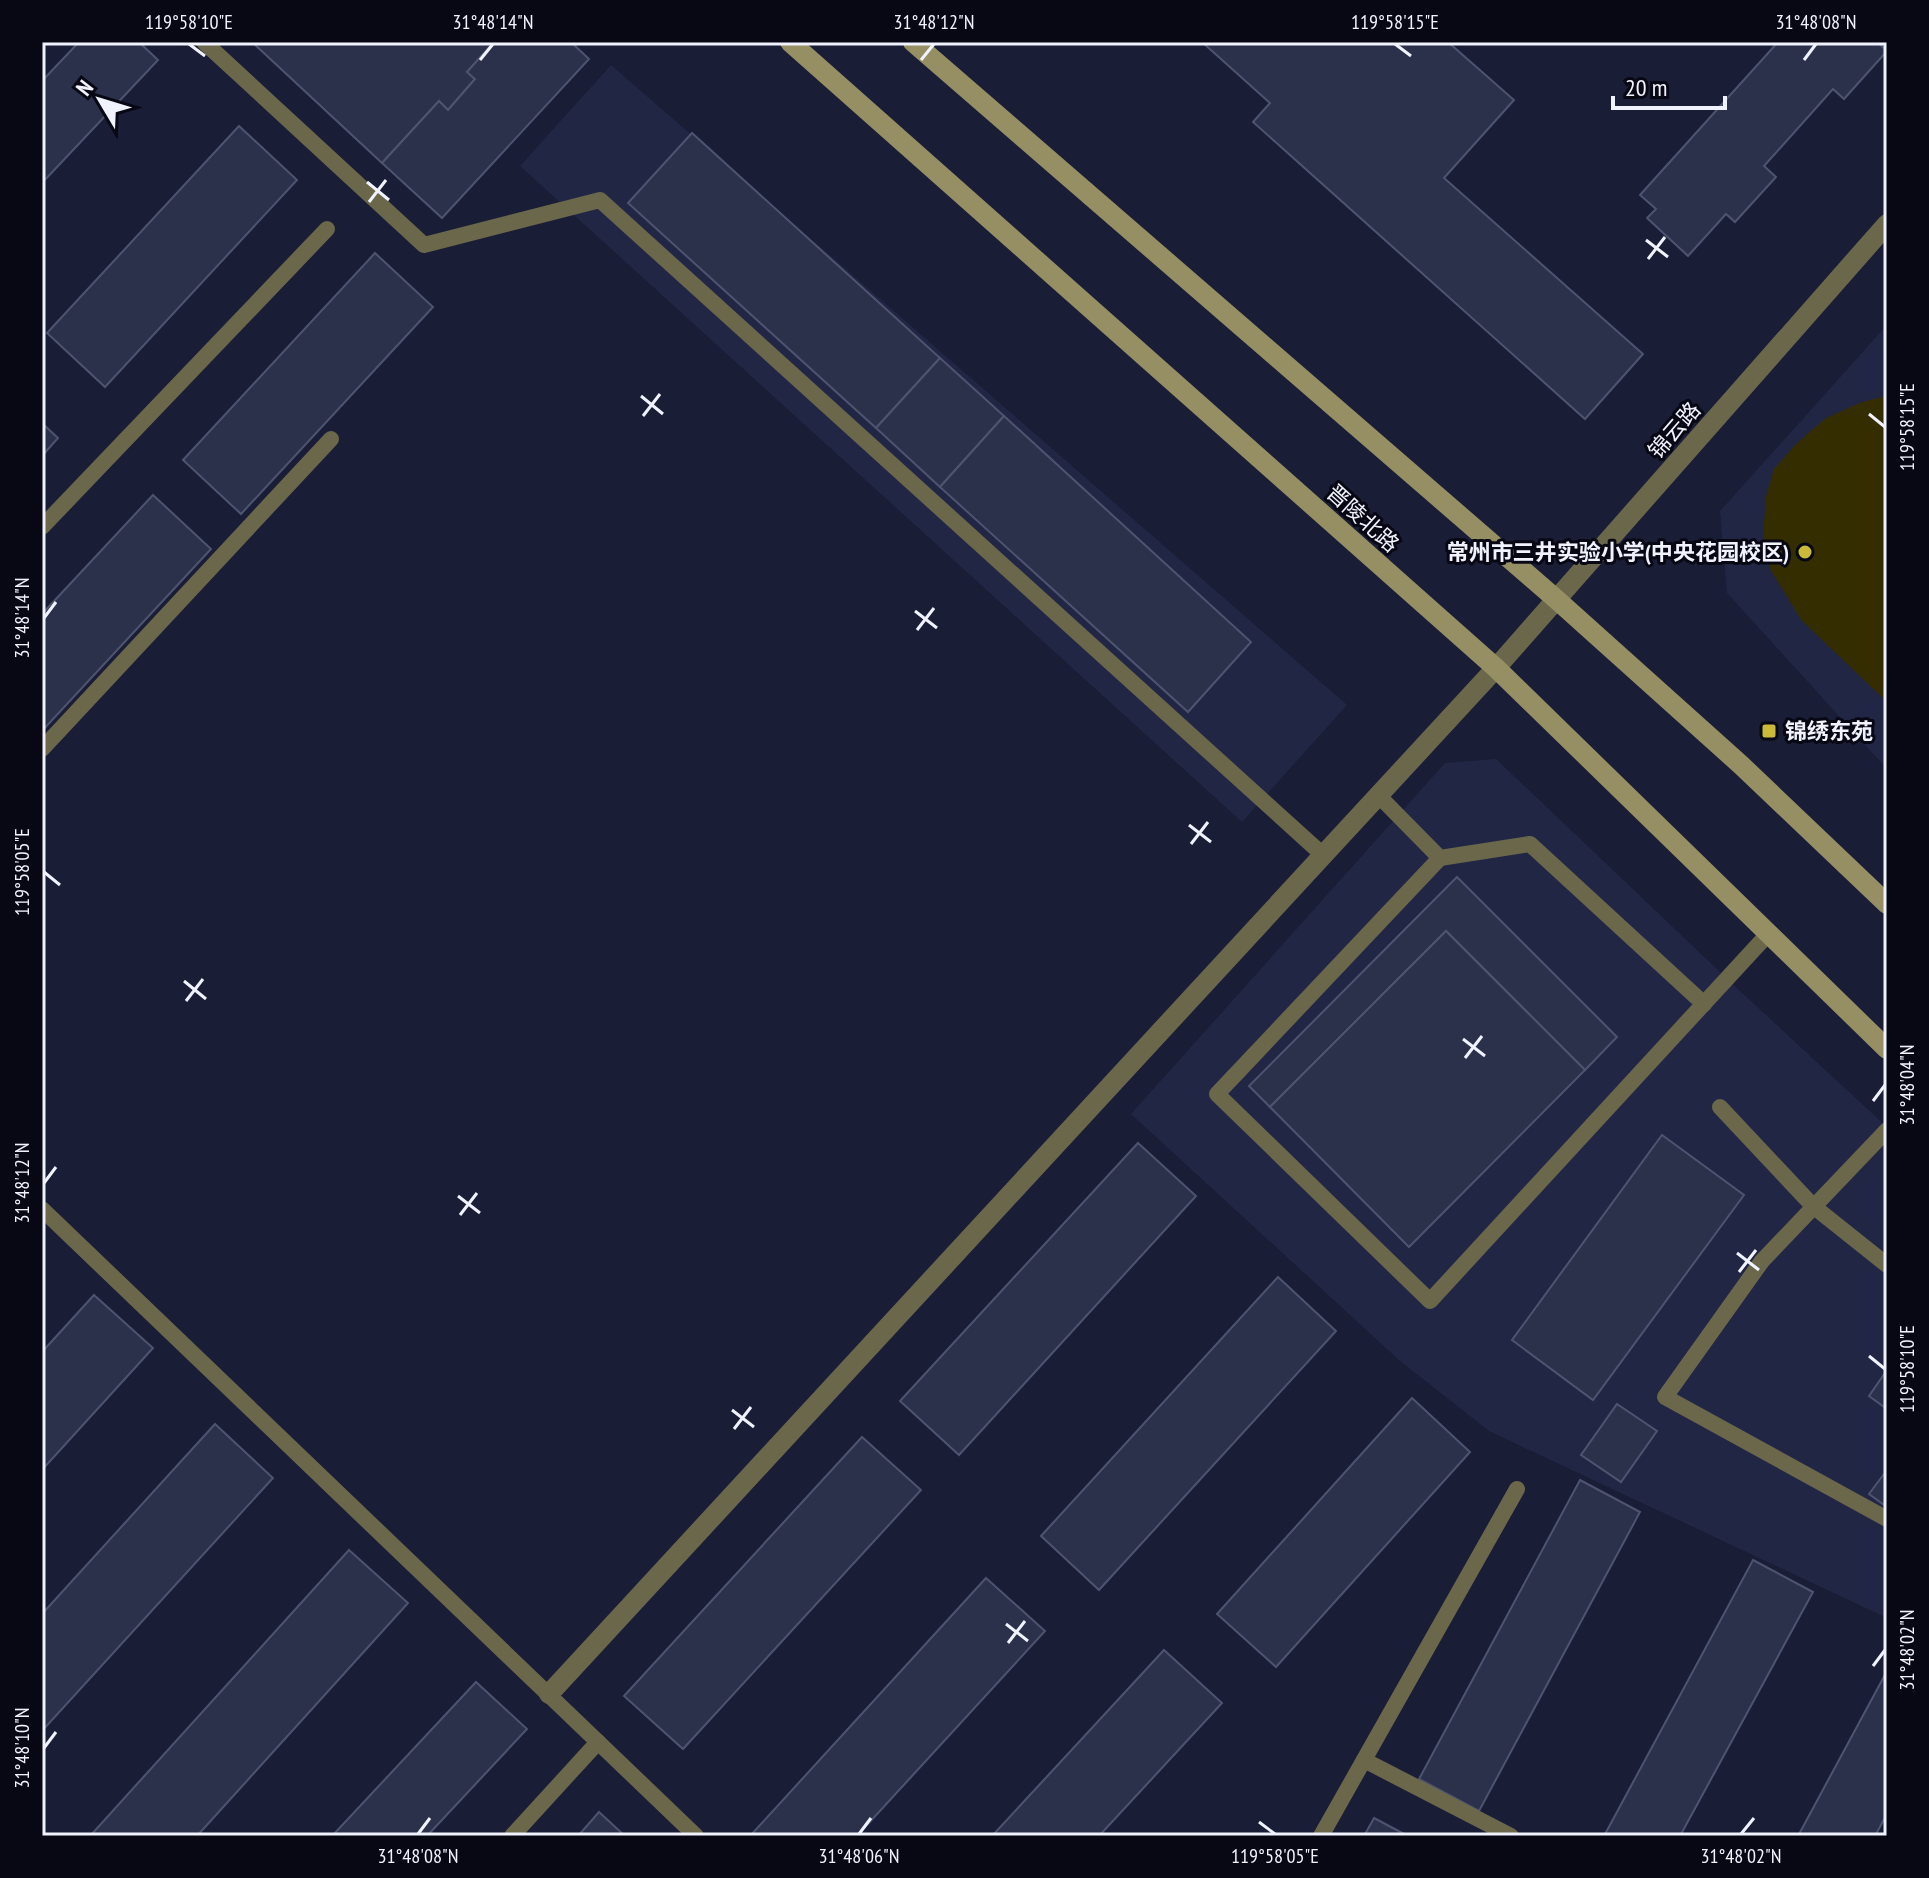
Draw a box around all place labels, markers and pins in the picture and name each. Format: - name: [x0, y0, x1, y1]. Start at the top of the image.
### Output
- place label: 常州市三井实验小学(中央花园校区): [1447, 538, 1789, 566]
- marker: 常州市三井实验小学(中央花园校区): [1796, 543, 1814, 561]
- place label: 锦绣东苑: [1785, 717, 1873, 745]
- marker: 锦绣东苑: [1760, 722, 1778, 740]

